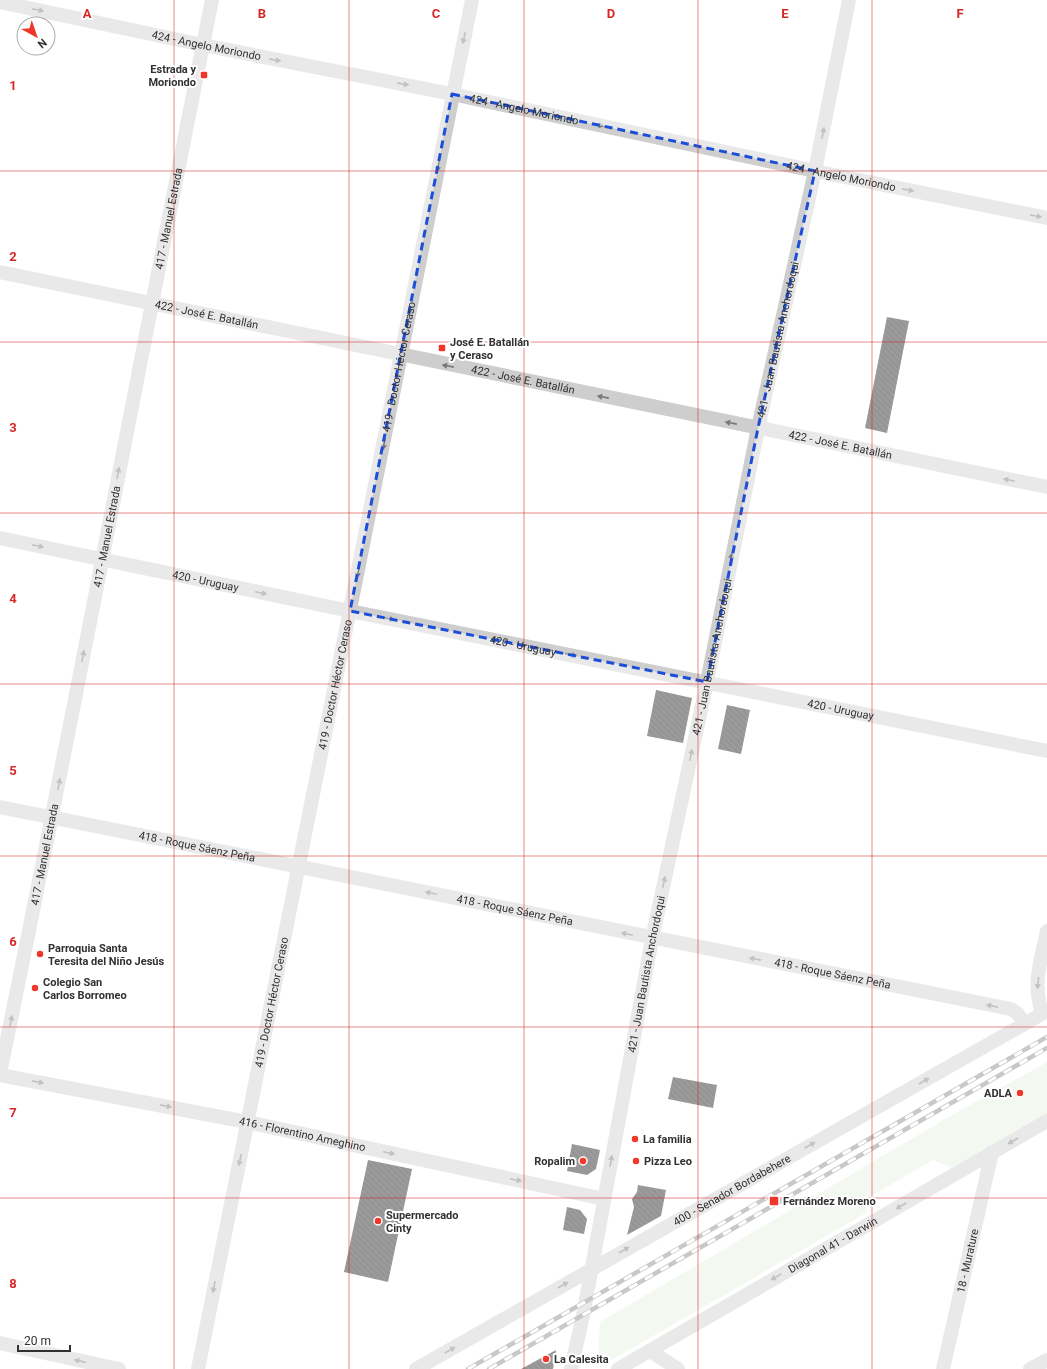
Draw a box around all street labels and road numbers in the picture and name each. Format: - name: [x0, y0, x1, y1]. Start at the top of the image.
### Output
- street label: 424 - Angelo Moriondo: [151, 28, 262, 63]
- street label: 424 - Angelo Moriondo: [468, 91, 580, 127]
- street label: 424 - Angelo Moriondo: [785, 159, 897, 194]
- street label: 417 - Manuel Estrada: [152, 166, 185, 270]
- street label: 421 - Juan Bautista Anchordoqui: [754, 260, 801, 419]
- street label: 422 - José E. Batallán: [154, 297, 260, 331]
- street label: 419 - Doctor Héctor Ceraso: [379, 300, 418, 433]
- street label: 422 - José E. Batallán: [470, 362, 576, 396]
- street label: 422 - José E. Batallán: [787, 428, 893, 462]
- street label: 417 - Manuel Estrada: [91, 485, 123, 588]
- street label: 420 - Uruguay: [171, 568, 241, 594]
- street label: 421 - Juan Bautista Anchordoqui: [689, 577, 734, 736]
- street label: 419 - Doctor Héctor Ceraso: [316, 618, 354, 751]
- street label: 420 - Uruguay: [489, 633, 558, 659]
- street label: 420 - Uruguay: [806, 697, 876, 723]
- street label: 417 - Manuel Estrada: [28, 802, 61, 906]
- street label: 418 - Roque Sáenz Peña: [138, 828, 256, 864]
- street label: 418 - Roque Sáenz Peña: [455, 892, 574, 928]
- street label: 421 - Juan Bautista Anchordoqui: [625, 894, 668, 1054]
- street label: 419 - Doctor Héctor Ceraso: [252, 936, 291, 1069]
- street label: 418 - Roque Sáenz Peña: [773, 955, 892, 991]
- street label: 416 - Florentino Ameghino: [238, 1114, 367, 1154]
- street label: 400 - Senador Bordabehere: [671, 1151, 793, 1228]
- street label: Diagonal 41 - Darwin: [786, 1214, 880, 1276]
- street label: 18 - Murature: [954, 1227, 981, 1294]

